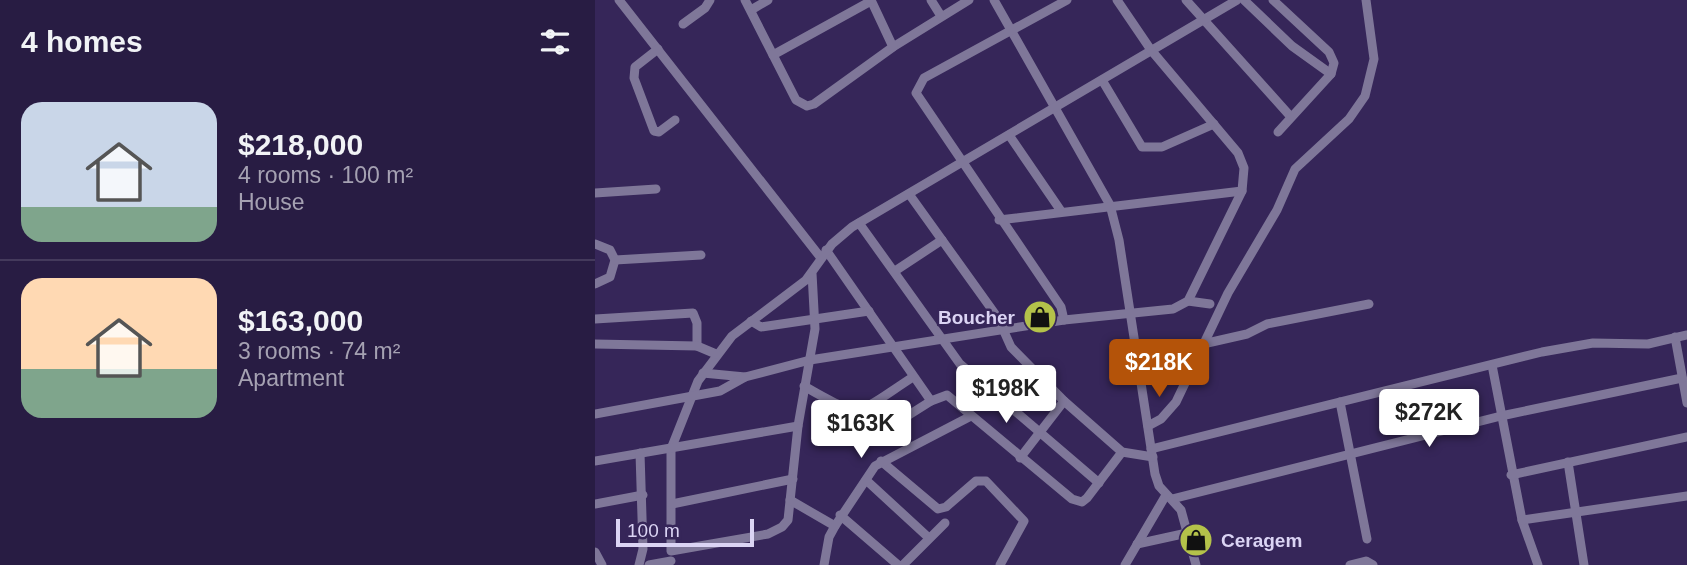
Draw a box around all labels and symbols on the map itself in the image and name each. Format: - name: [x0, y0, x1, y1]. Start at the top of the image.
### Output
- shop icon: Boucher: [1021, 298, 1059, 336]
- place label: Boucher: [938, 307, 1016, 328]
- pin: $218K: [1110, 340, 1208, 399]
- pin: $198K: [957, 366, 1055, 425]
- pin: $272K: [1380, 390, 1478, 449]
- pin: $163K: [812, 400, 910, 460]
- scale bar: [616, 516, 754, 548]
- shop icon: Ceragem: [1177, 521, 1215, 559]
- place label: Ceragem: [1221, 530, 1302, 551]

